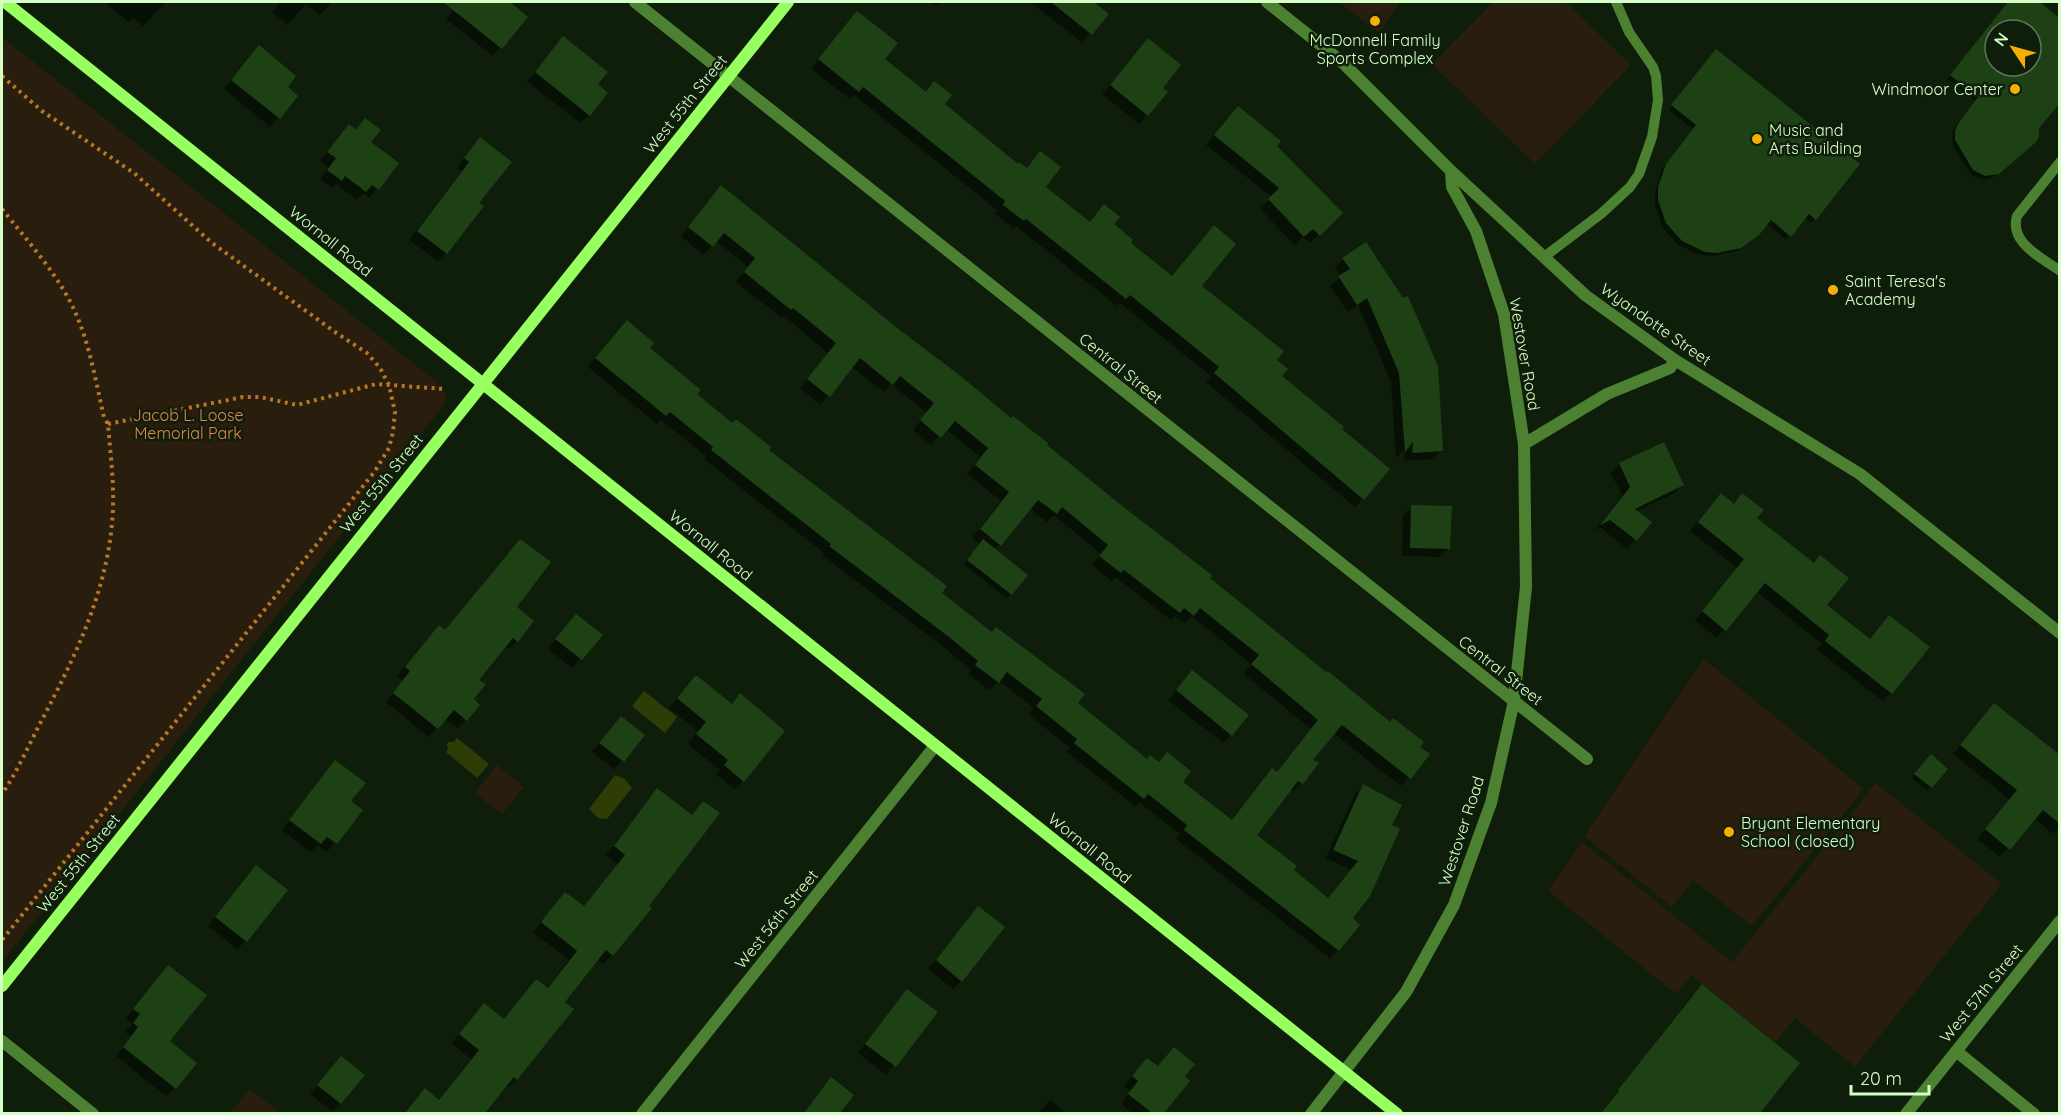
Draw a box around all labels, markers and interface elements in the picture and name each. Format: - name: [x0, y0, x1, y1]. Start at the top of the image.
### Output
- marker: McDonnell Family Sports Complex: [1368, 14, 1382, 28]
- north arrow: [1983, 18, 2043, 78]
- text: N: [1989, 29, 2012, 50]
- place label: McDonnell Family Sports Complex: [1309, 30, 1441, 68]
- street label: West 55th Street: [639, 50, 731, 158]
- place label: Windmoor Center: [1871, 79, 2003, 99]
- marker: Windmoor Center: [2008, 82, 2022, 96]
- place label: Music and Arts Building: [1769, 120, 1862, 158]
- marker: Music and Arts Building: [1750, 132, 1764, 146]
- street label: Wornall Road: [285, 201, 377, 281]
- place label: Saint Teresa's Academy: [1845, 271, 1946, 309]
- street label: Wyandotte Street: [1597, 278, 1715, 370]
- marker: Saint Teresa's Academy: [1826, 283, 1840, 297]
- street label: Westover Road: [1505, 296, 1545, 412]
- street label: Central Street: [1075, 328, 1167, 408]
- park label: Jacob L. Loose Memorial Park: [132, 405, 244, 443]
- street label: West 55th Street: [335, 429, 427, 537]
- street label: Wornall Road: [665, 505, 757, 585]
- street label: Central Street: [1455, 631, 1547, 709]
- street label: Westover Road: [1434, 774, 1488, 888]
- street label: Wornall Road: [1044, 808, 1136, 888]
- street label: West 55th Street: [32, 809, 124, 917]
- place label: Bryant Elementary School (closed): [1741, 813, 1880, 851]
- marker: Bryant Elementary School (closed): [1722, 825, 1736, 839]
- street label: West 56th Street: [730, 865, 822, 973]
- street label: West 57th Street: [1935, 940, 2027, 1046]
- scale bar: [1851, 1058, 1929, 1096]
- text: 20 m: [1860, 1067, 1902, 1090]

